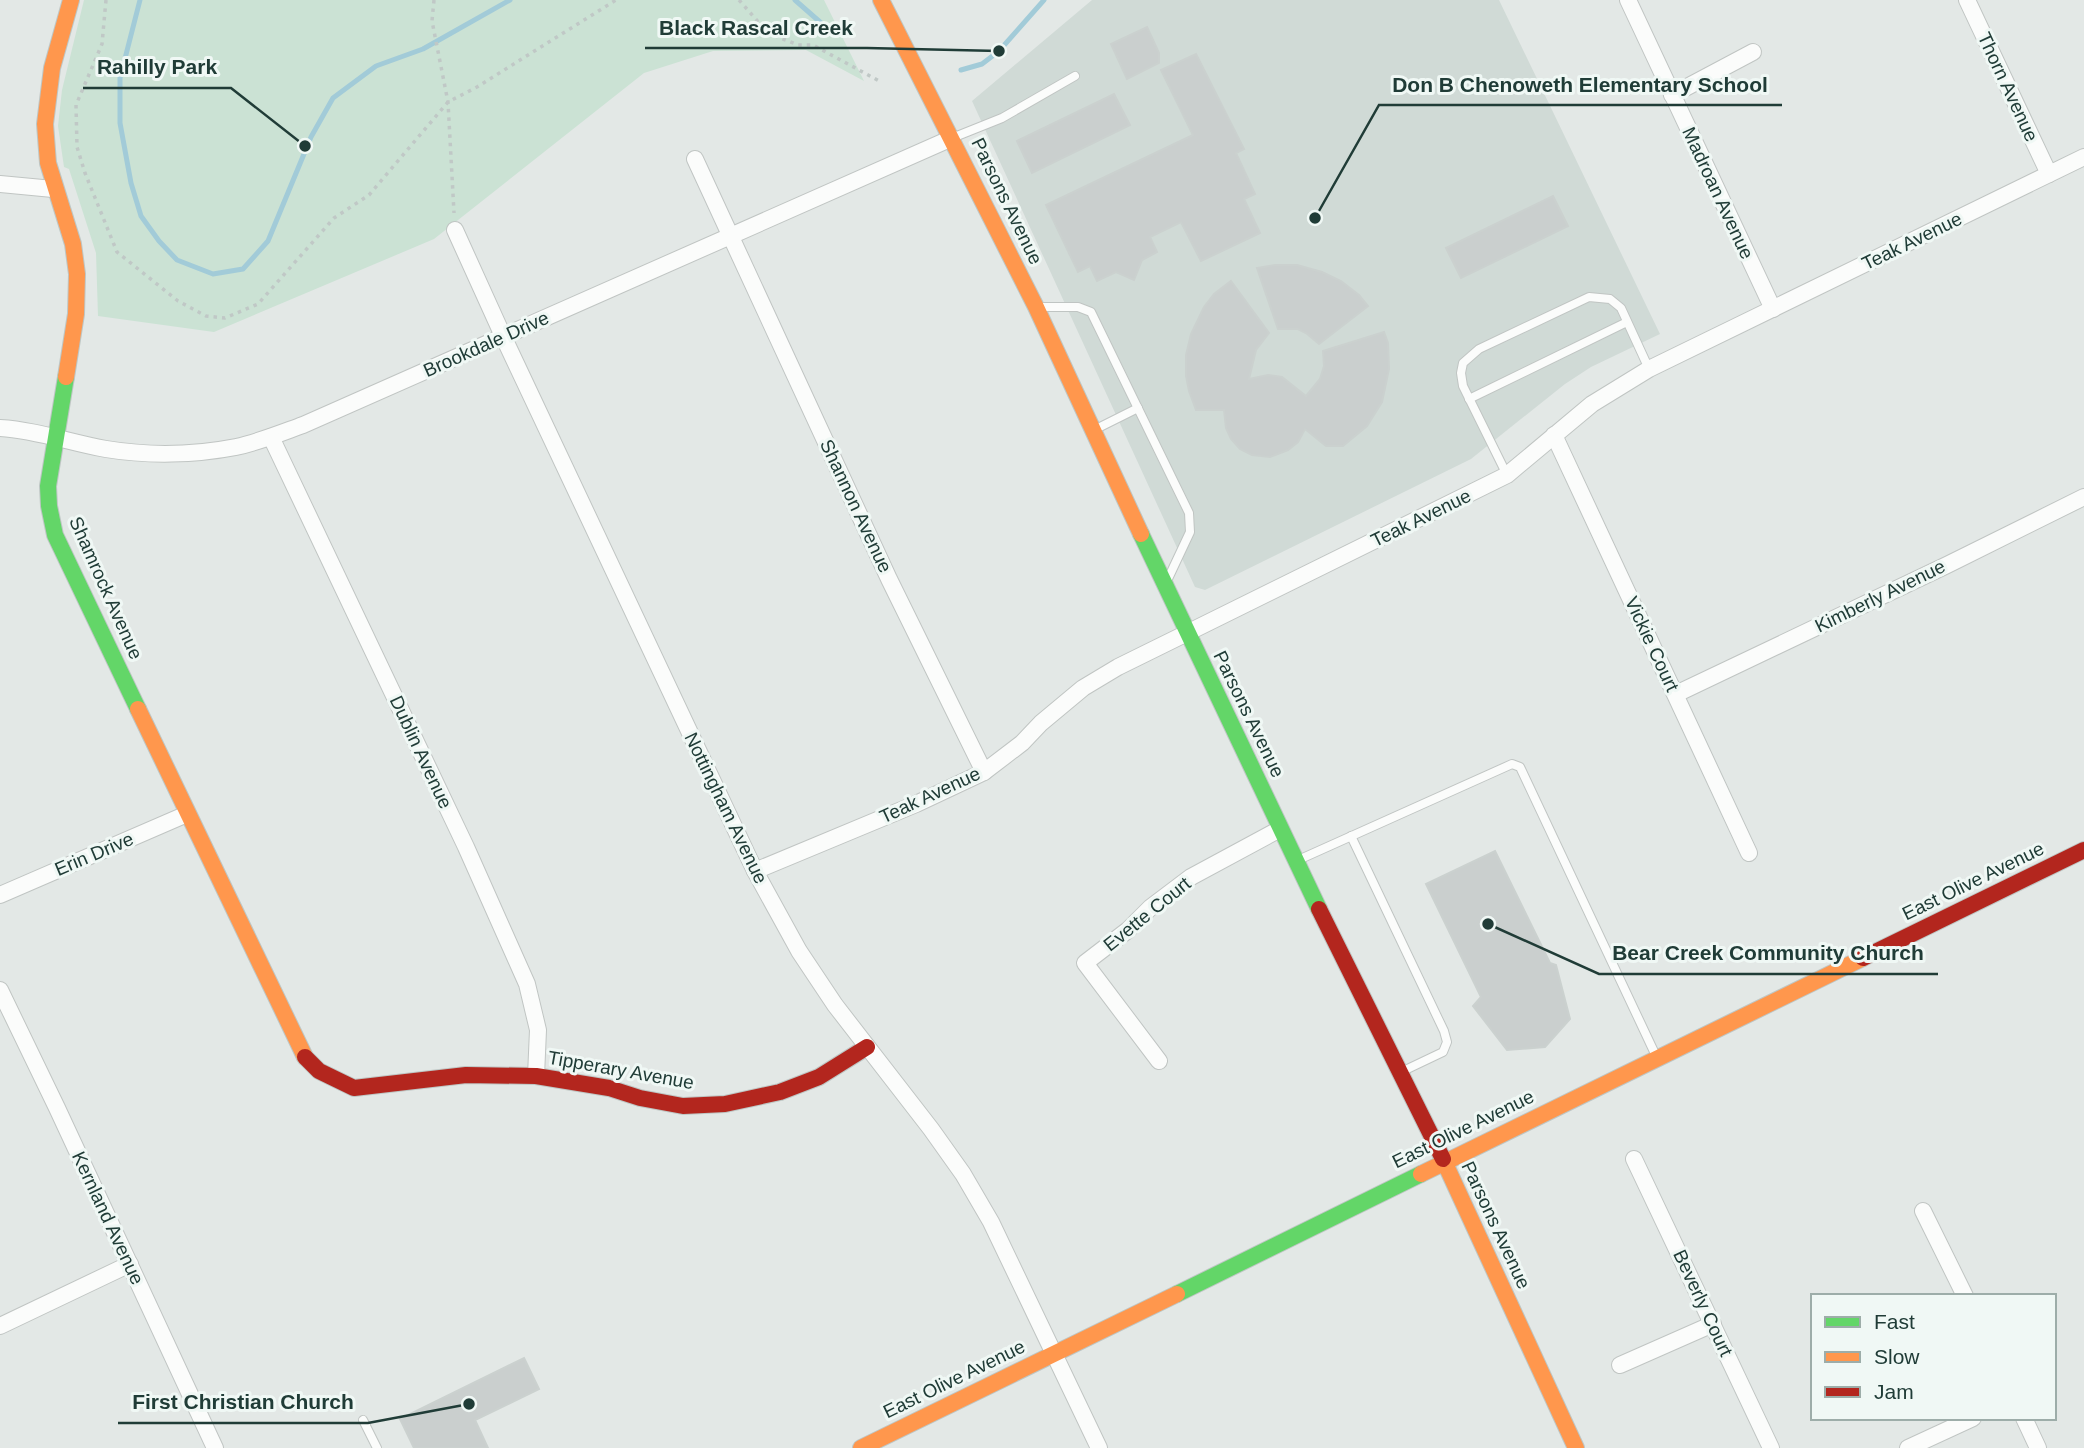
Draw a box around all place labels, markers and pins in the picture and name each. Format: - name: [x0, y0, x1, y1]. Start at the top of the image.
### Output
- callout: Black Rascal Creek: [645, 6, 867, 48]
- callout: Rahilly Park: [83, 46, 231, 88]
- callout: Don B Chenoweth Elementary School: [1379, 63, 1782, 105]
- callout: Bear Creek Community Church: [1599, 932, 1938, 974]
- callout: First Christian Church: [118, 1381, 368, 1423]

